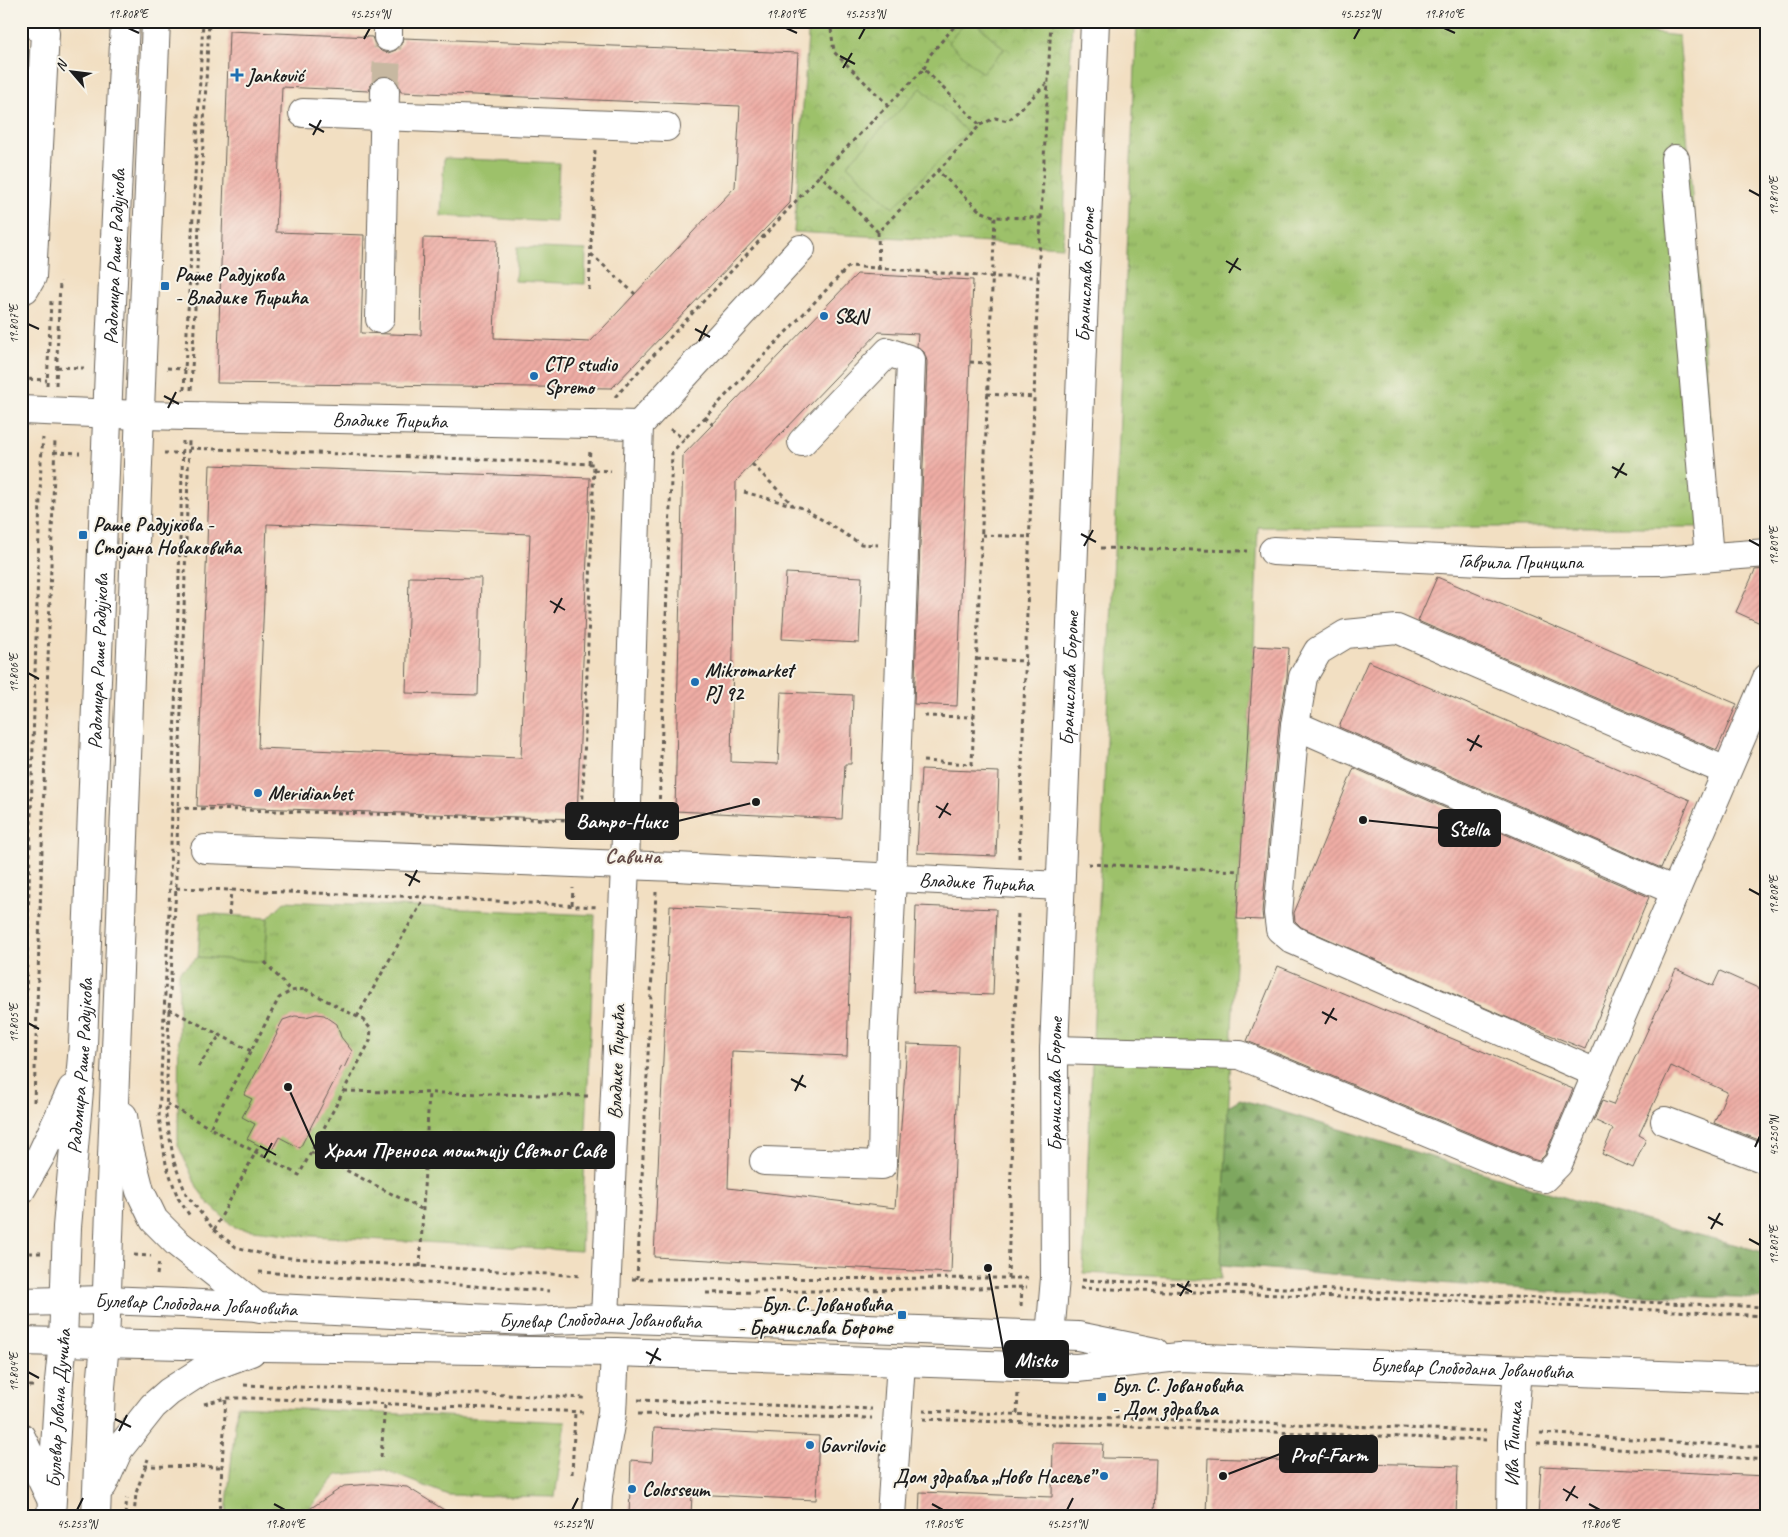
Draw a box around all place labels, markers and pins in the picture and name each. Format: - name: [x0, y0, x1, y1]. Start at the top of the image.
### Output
- place label: Janković: [245, 63, 306, 88]
- marker: Janković: [231, 69, 243, 81]
- place label: Раше Радујкова - Владике Ћирића: [175, 262, 310, 310]
- marker: Раше Радујкова - Владике Ћирића: [159, 280, 171, 292]
- place label: S&N: [834, 304, 871, 329]
- marker: S&N: [818, 310, 830, 322]
- place label: CTP studio Spremo: [544, 352, 619, 400]
- marker: CTP studio Spremo: [528, 370, 540, 382]
- place label: Раше Радујкова - Стојана Новаковића: [93, 512, 243, 560]
- marker: Раше Радујкова - Стојана Новаковића: [77, 529, 89, 541]
- place label: Mikromarket PJ 92: [705, 658, 797, 706]
- marker: Mikromarket PJ 92: [689, 676, 701, 688]
- place label: Meridianbet: [268, 781, 355, 806]
- marker: Meridianbet: [252, 787, 264, 799]
- callout: Ватро-Никс: [566, 803, 678, 839]
- callout: Stella: [1439, 810, 1500, 846]
- callout: Храм Преноса моштију Светог Саве: [316, 1132, 614, 1168]
- place label: Бул. С. Јовановића - Бранислава Бороте: [738, 1292, 894, 1340]
- marker: Бул. С. Јовановића - Бранислава Бороте: [896, 1309, 908, 1321]
- callout: Misko: [1005, 1341, 1068, 1377]
- place label: Бул. С. Јовановића - Дом здравља: [1112, 1373, 1244, 1422]
- marker: Бул. С. Јовановића - Дом здравља: [1096, 1391, 1108, 1403]
- place label: Gavrilovic: [820, 1433, 886, 1458]
- callout: Prof-Farm: [1280, 1436, 1377, 1472]
- marker: Gavrilovic: [804, 1439, 816, 1451]
- place label: Дом здравља „Ново Насеље”: [893, 1464, 1099, 1490]
- marker: Дом здравља „Ново Насеље”: [1098, 1470, 1110, 1482]
- place label: Colosseum: [642, 1477, 711, 1502]
- marker: Colosseum: [626, 1483, 638, 1495]

